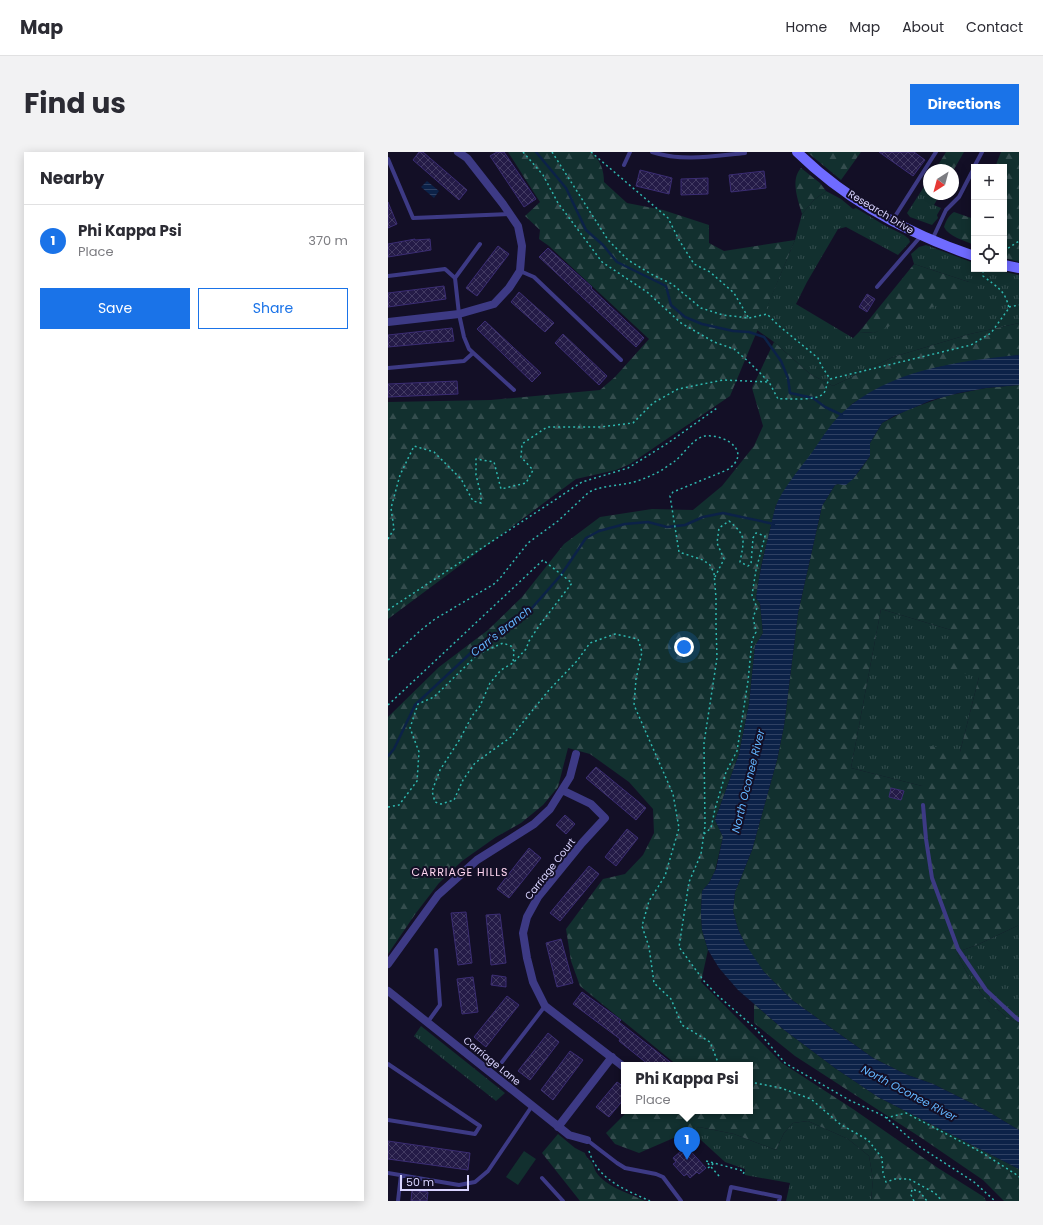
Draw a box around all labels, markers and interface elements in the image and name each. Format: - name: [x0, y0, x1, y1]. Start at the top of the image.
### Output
- text: Map: [20, 14, 63, 41]
- text: Home: [785, 17, 827, 37]
- text: Map: [849, 17, 880, 37]
- text: About: [902, 17, 944, 37]
- text: Contact: [966, 17, 1023, 37]
- text: Find us: [24, 84, 126, 123]
- button: Directions: [910, 84, 1019, 125]
- north arrow: [923, 164, 959, 200]
- map controls: [971, 164, 1007, 272]
- button: +: [971, 164, 1007, 200]
- text: Nearby: [40, 166, 104, 190]
- street label: Research Drive: [845, 186, 917, 238]
- button: −: [971, 200, 1007, 236]
- text: Phi Kappa Psi: [78, 220, 182, 241]
- text: 1: [51, 231, 55, 250]
- text: 370 m: [308, 231, 348, 250]
- button: locate: [971, 236, 1007, 272]
- text: Place: [78, 242, 113, 261]
- button: Save: [40, 288, 190, 329]
- button: Share: [198, 288, 348, 329]
- water label: Carr's Branch: [467, 602, 535, 660]
- your location: [674, 637, 694, 657]
- water label: North Oconee River: [727, 727, 769, 834]
- street label: Carriage Court: [521, 835, 579, 903]
- district label: CARRIAGE HILLS: [412, 864, 508, 880]
- street label: Carriage Lane: [460, 1033, 524, 1089]
- water label: North Oconee River: [858, 1061, 960, 1125]
- popup: [621, 1062, 753, 1114]
- text: Phi Kappa Psi: [635, 1068, 739, 1089]
- text: Place: [635, 1090, 671, 1109]
- pin: 1: [674, 1127, 700, 1160]
- scale bar: [400, 1173, 469, 1192]
- text: 50 m: [406, 1174, 434, 1190]

